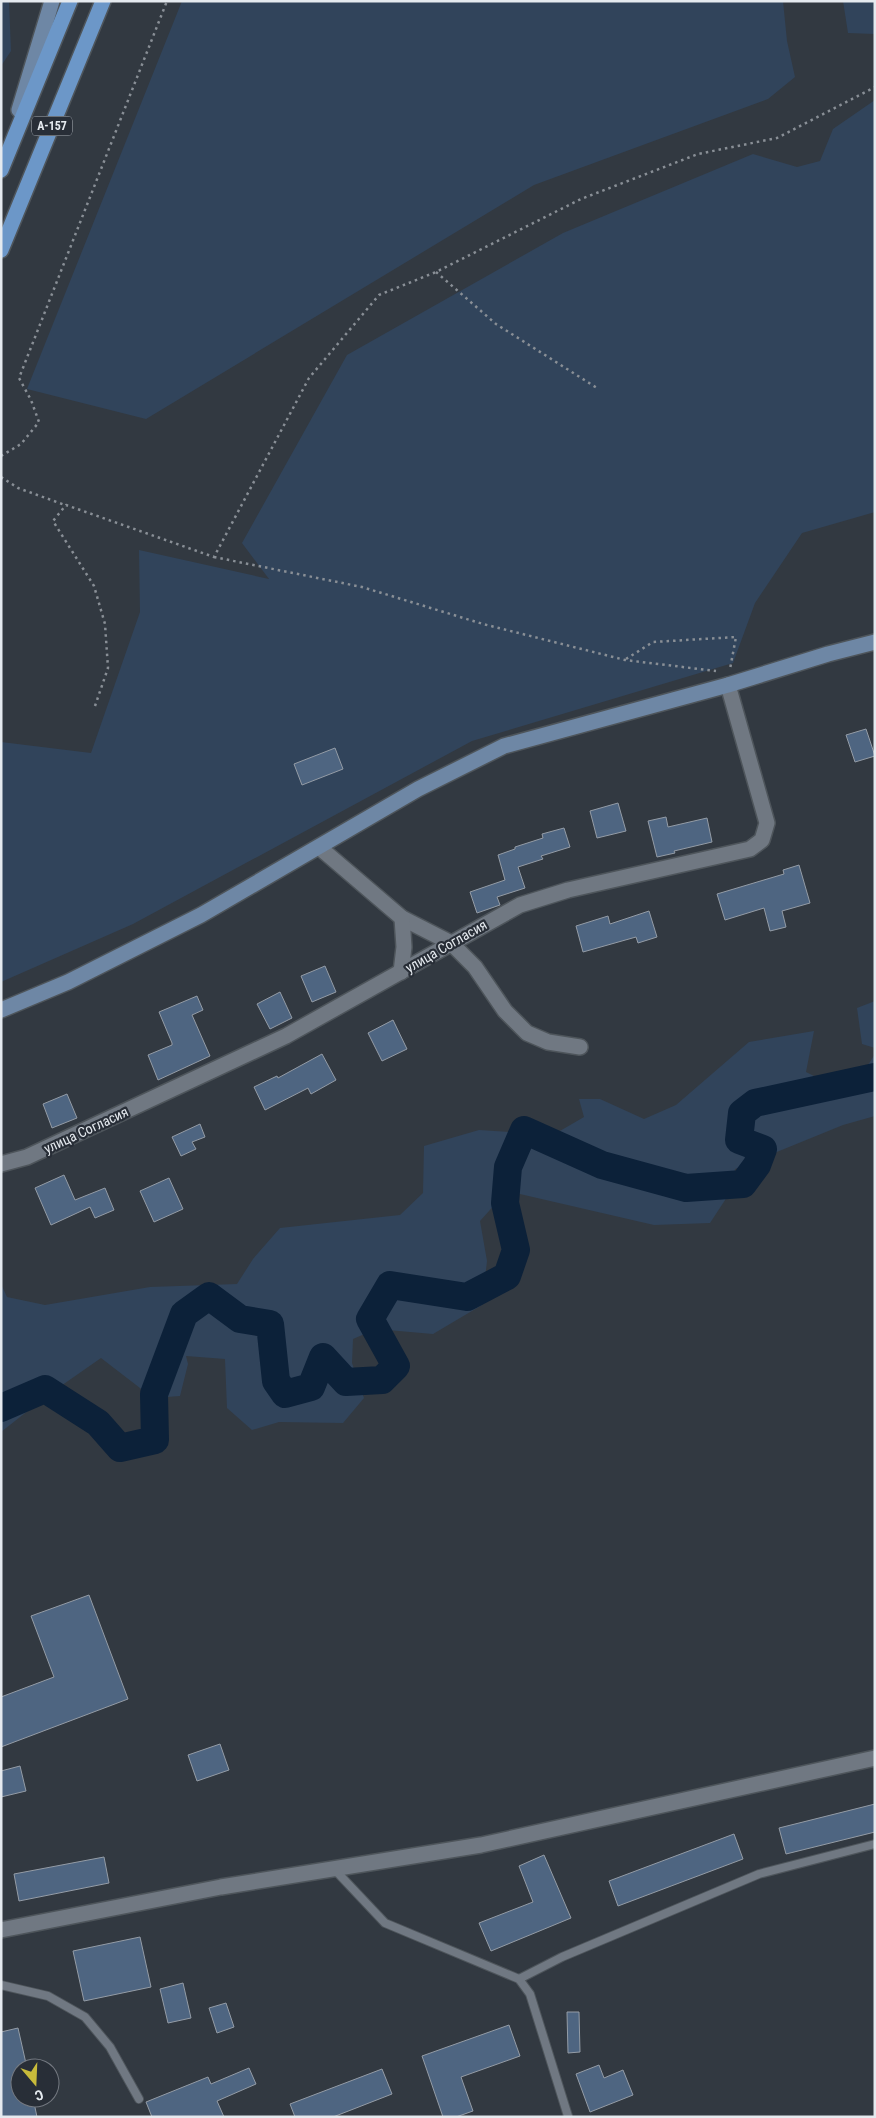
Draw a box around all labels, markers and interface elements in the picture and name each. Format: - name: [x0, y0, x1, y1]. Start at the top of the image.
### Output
- road number: А-157: [32, 116, 72, 136]
- street label: улица Согласия: [403, 916, 489, 976]
- street label: улица Согласия: [41, 1103, 131, 1157]
- north arrow: [10, 2058, 60, 2108]
- text: С: [33, 2086, 46, 2104]

